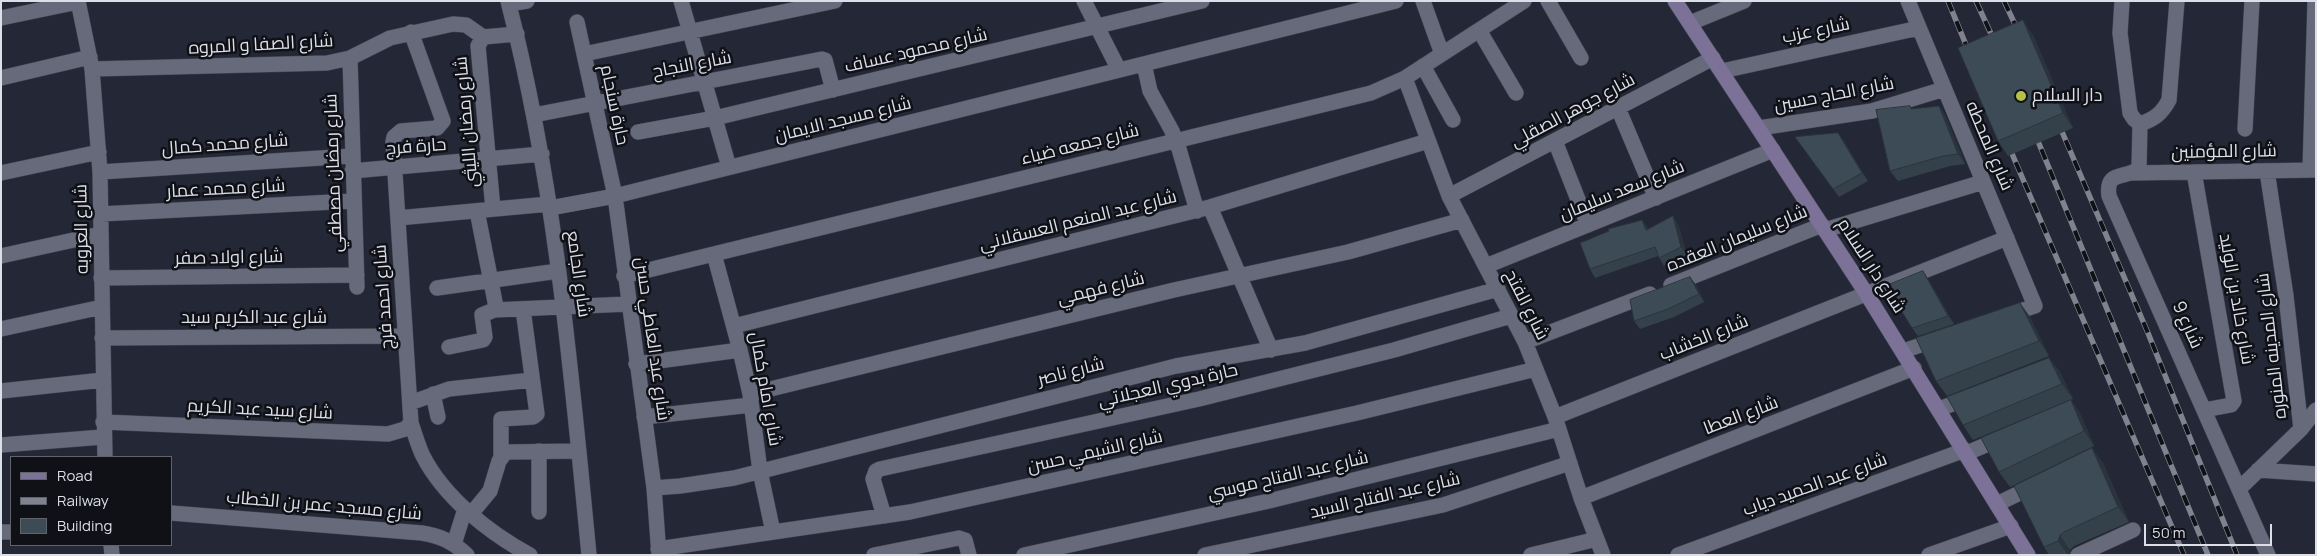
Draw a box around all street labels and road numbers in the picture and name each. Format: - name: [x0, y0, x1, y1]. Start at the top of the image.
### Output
- street label: شارع عزب: [1780, 13, 1852, 49]
- street label: شارع محمود عساف: [843, 24, 989, 78]
- street label: شارع الصفا و المروه: [188, 30, 334, 60]
- street label: شارع النجاح: [651, 47, 733, 83]
- street label: شارع رمضان الليثي: [451, 56, 483, 188]
- street label: حارة سنجام: [595, 63, 633, 147]
- street label: شارع جوهر الصقلي: [1507, 69, 1639, 153]
- street label: شارع الحاج حسين: [1772, 73, 1896, 117]
- street label: شارع رمضان مصطفي: [320, 93, 348, 253]
- street label: شارع مسجد الايمان: [772, 93, 914, 147]
- street label: شارع المحطه: [1960, 98, 2018, 194]
- street label: شارع جمعه ضياء: [1019, 120, 1141, 170]
- street label: شارع محمد كمال: [161, 130, 289, 160]
- street label: حارة فرج: [385, 134, 447, 160]
- street label: شارع المؤمنين: [2171, 140, 2277, 164]
- street label: شارع سعد سليمان: [1556, 156, 1688, 226]
- street label: شارع محمد عمار: [166, 175, 286, 203]
- street label: شارع العروبه: [70, 184, 94, 274]
- street label: شارع عبد المنعم العسقلاني: [977, 186, 1179, 256]
- street label: شارع سليمان العقده: [1663, 201, 1811, 277]
- street label: شارع دار السلام: [1832, 214, 1910, 318]
- street label: شارع الجامع: [561, 229, 595, 319]
- street label: شارع خالد بن الوليد: [2214, 232, 2258, 366]
- street label: شارع احمد فرج: [370, 244, 398, 350]
- street label: شارع اولاد صفر: [174, 246, 284, 270]
- street label: شارع عبد العاطي حسن: [630, 256, 674, 422]
- street label: شارع الفتح: [1499, 266, 1553, 344]
- street label: شارع فهمي: [1055, 268, 1147, 310]
- street label: شارع المدينه المنوره: [2252, 272, 2292, 420]
- street label: شارع 9: [2167, 298, 2207, 352]
- street label: شارع عبد الكريم سيد: [181, 307, 327, 329]
- street label: شارع الخشاب: [1656, 310, 1752, 366]
- street label: شارع امام كمال: [744, 330, 786, 448]
- street label: شارع ناصر: [1035, 353, 1107, 391]
- street label: حارة بدوي العجلاتي: [1096, 359, 1240, 413]
- street label: شارع العطا: [1700, 392, 1782, 440]
- street label: شارع سيد عبد الكريم: [186, 395, 334, 425]
- street label: شارع الشيمي حسن: [1025, 426, 1165, 478]
- street label: شارع عبد الفتاح موسي: [1205, 447, 1371, 505]
- street label: شارع عبد الحميد دياب: [1740, 449, 1890, 521]
- street label: شارع عبد الفتاح السيد: [1308, 468, 1462, 524]
- street label: شارع مسجد عمر بن الخطاب: [225, 487, 423, 525]

